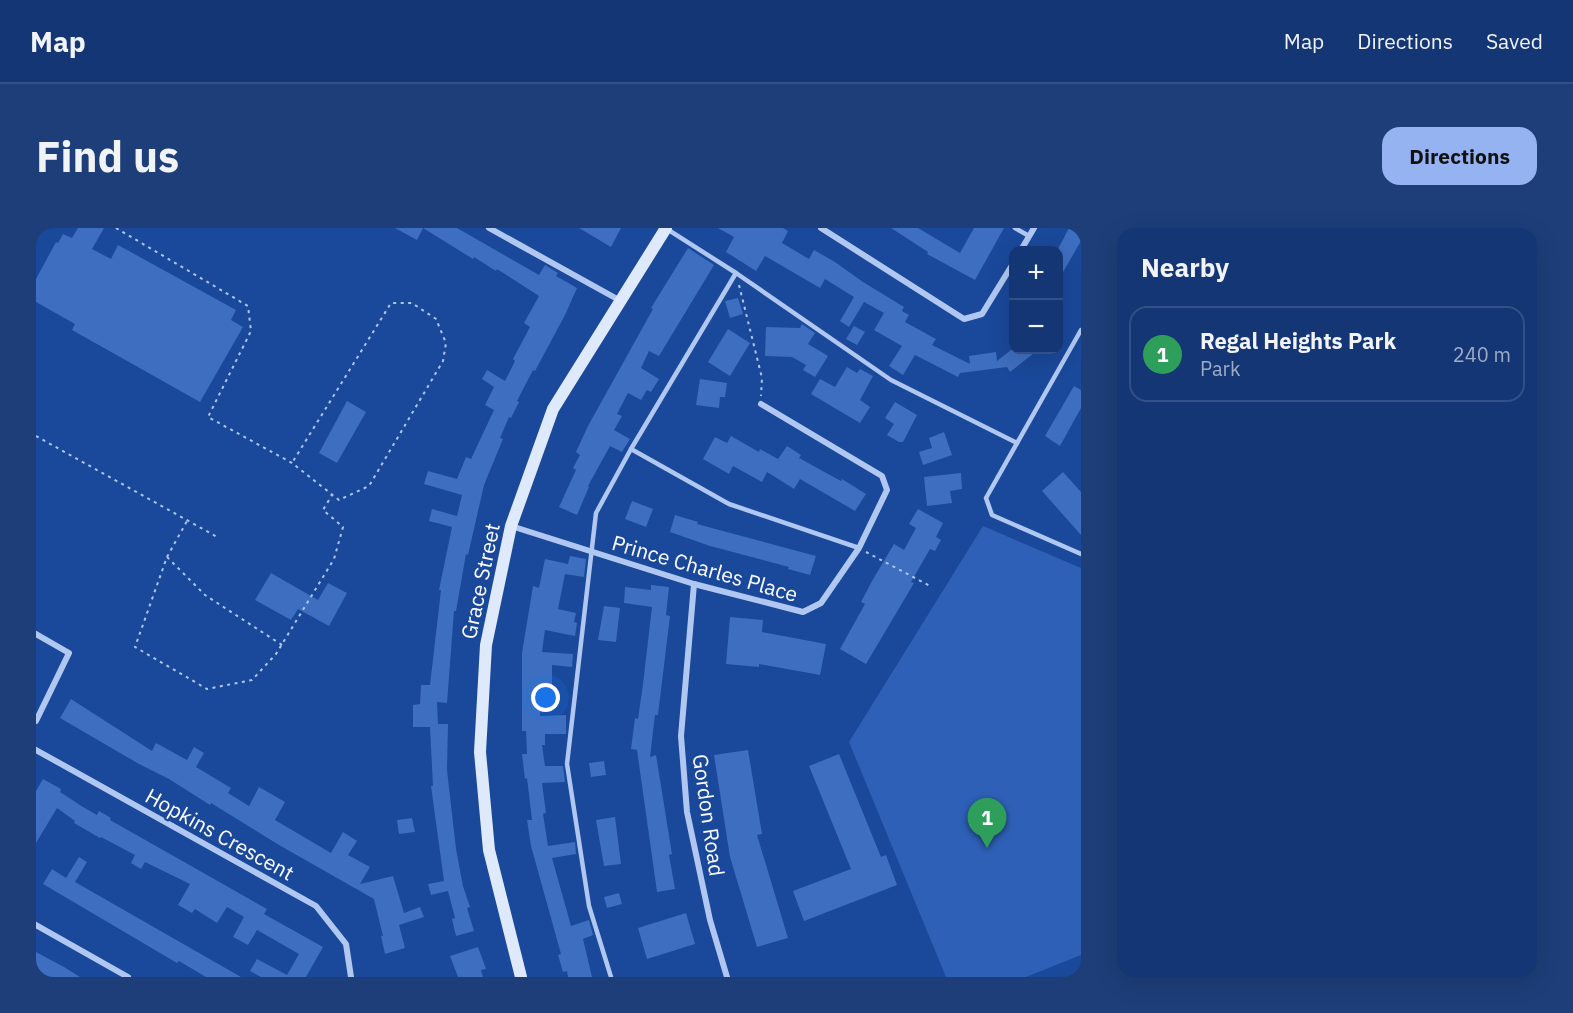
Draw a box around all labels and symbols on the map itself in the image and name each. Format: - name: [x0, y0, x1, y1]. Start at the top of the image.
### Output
- street label: Grace Street: [454, 520, 506, 642]
- street label: Prince Charles Place: [609, 528, 801, 608]
- your location: [531, 683, 560, 712]
- street label: Gordon Road: [687, 752, 731, 878]
- street label: Hopkins Crescent: [141, 782, 299, 886]
- pin: 1: [968, 798, 1006, 848]

